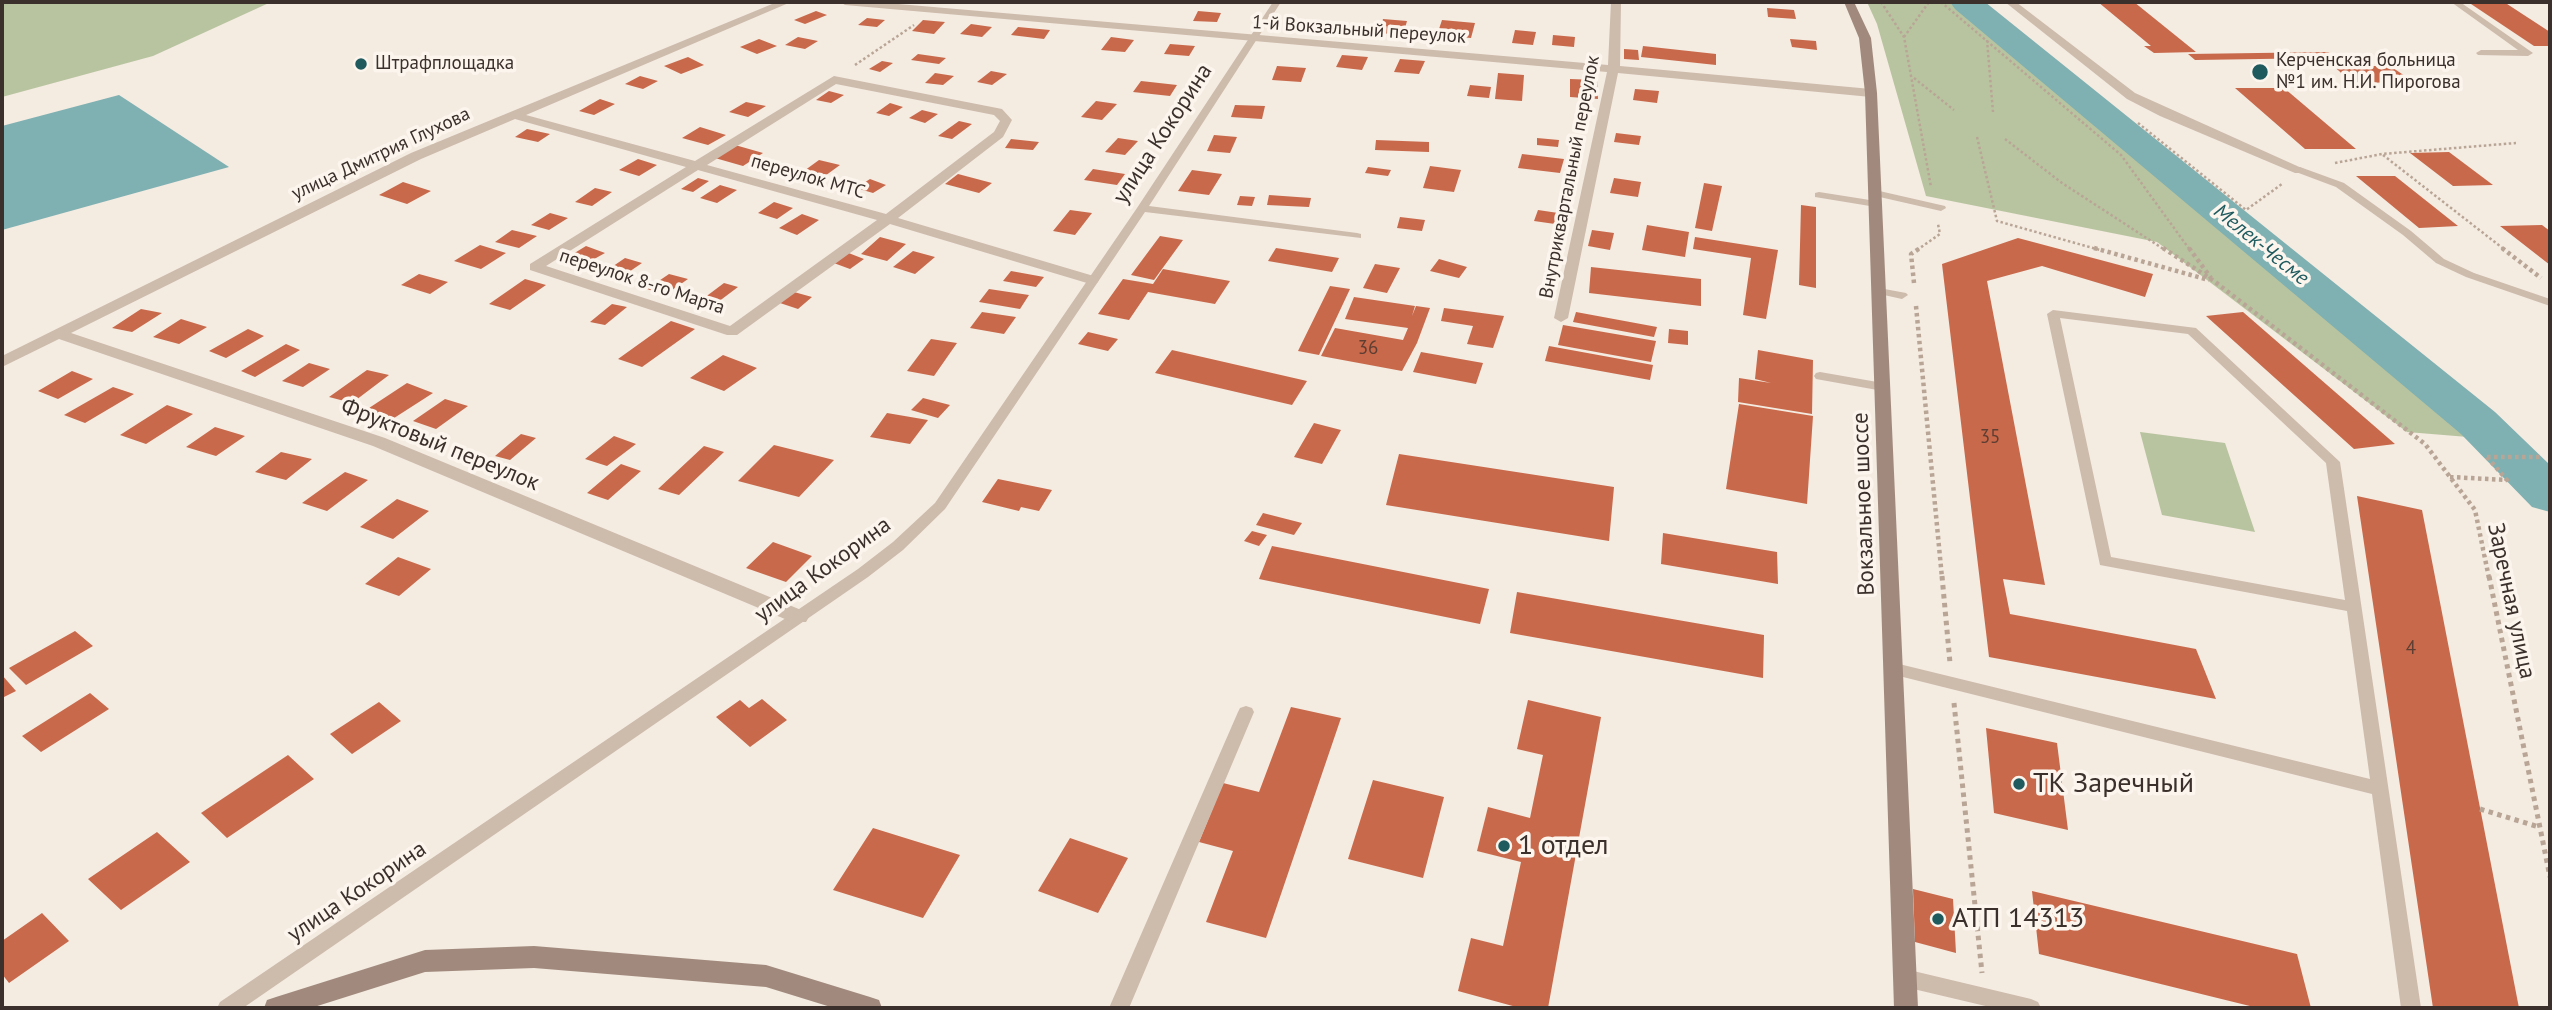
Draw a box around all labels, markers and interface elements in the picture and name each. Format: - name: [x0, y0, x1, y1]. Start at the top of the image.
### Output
- street label: 1-й Вокзальный переулок: [1251, 11, 1467, 49]
- place label: Керченская больница №1 им. Н.И. Пирогова: [2276, 50, 2461, 94]
- place label: Штрафплощадка: [375, 53, 514, 75]
- street label: Внутриквартальный переулок: [1535, 54, 1605, 300]
- marker: Штрафплощадка: [353, 56, 369, 72]
- street label: улица Кокорина: [1107, 59, 1219, 209]
- marker: Керченская больница №1 им. Н.И. Пирогова: [2250, 62, 2270, 82]
- street label: улица Дмитрия Глухова: [288, 103, 474, 205]
- street label: переулок МТС: [748, 150, 868, 204]
- water label: Мелек-Чесме: [2208, 199, 2314, 291]
- street label: переулок 8-го Марта: [556, 245, 728, 319]
- house number: 36: [1358, 338, 1378, 360]
- street label: Фруктовый переулок: [337, 393, 543, 497]
- street label: Вокзальное шоссе: [1847, 412, 1881, 596]
- house number: 35: [1980, 427, 2000, 449]
- street label: улица Кокорина: [750, 511, 896, 629]
- street label: Заречная улица: [2481, 521, 2541, 681]
- house number: 4: [2406, 638, 2416, 660]
- place label: ТК Заречный: [2033, 767, 2194, 801]
- marker: ТК Заречный: [2011, 776, 2027, 792]
- place label: 1 отдел: [1518, 829, 1609, 863]
- street label: улица Кокорина: [282, 835, 432, 949]
- marker: 1 отдел: [1496, 838, 1512, 854]
- place label: АТП 14313: [1952, 902, 2084, 936]
- marker: АТП 14313: [1930, 911, 1946, 927]

